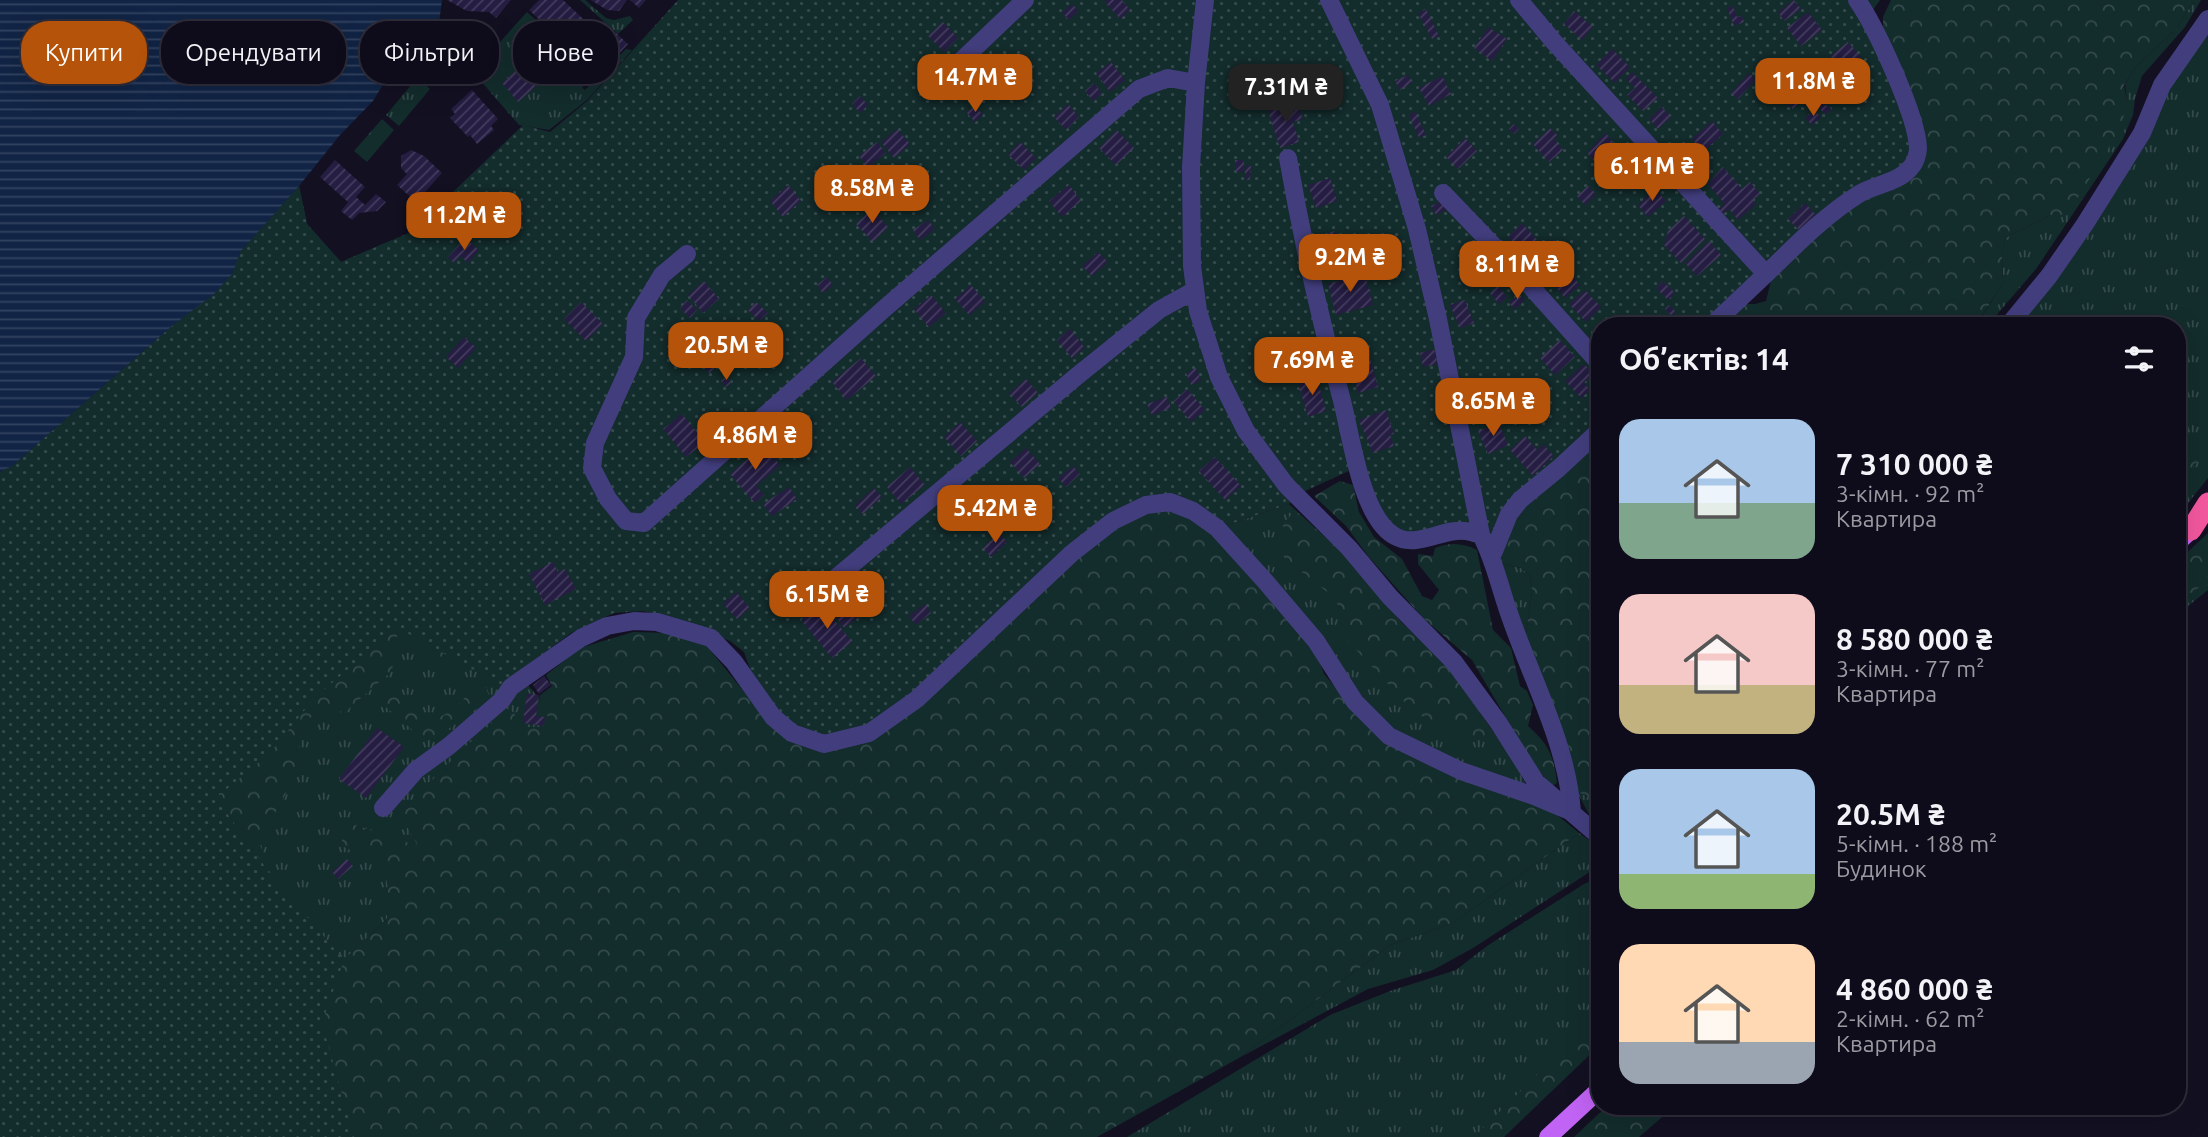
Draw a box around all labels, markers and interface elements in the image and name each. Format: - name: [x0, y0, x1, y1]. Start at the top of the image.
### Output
- chip: Купити: [21, 21, 147, 84]
- chip: Орендувати: [161, 21, 346, 84]
- chip: Фільтри: [360, 21, 499, 84]
- chip: Нове: [513, 21, 618, 84]
- pin: 14.7M ₴: [910, 54, 1040, 114]
- pin: 11.8M ₴: [1748, 58, 1878, 118]
- text: 14.7M ₴: [933, 64, 1017, 89]
- pin: 7.31M ₴: [1221, 64, 1351, 124]
- text: 11.8M ₴: [1771, 68, 1855, 93]
- text: 7.31M ₴: [1244, 74, 1328, 99]
- pin: 6.11M ₴: [1587, 144, 1717, 203]
- text: 6.11M ₴: [1610, 153, 1694, 178]
- pin: 8.58M ₴: [807, 166, 937, 225]
- text: 8.58M ₴: [830, 175, 914, 200]
- pin: 11.2M ₴: [399, 192, 529, 252]
- text: 11.2M ₴: [422, 202, 506, 227]
- pin: 9.2M ₴: [1293, 234, 1407, 294]
- pin: 8.11M ₴: [1452, 242, 1582, 301]
- text: 9.2M ₴: [1315, 244, 1385, 269]
- text: 8.11M ₴: [1475, 251, 1559, 276]
- pin: 20.5M ₴: [661, 322, 791, 382]
- text: 20.5M ₴: [684, 332, 768, 357]
- pin: 7.69M ₴: [1247, 338, 1377, 397]
- icon: filters: [2120, 340, 2158, 378]
- text: Об’єктів: 14: [1619, 342, 1789, 376]
- text: 7.69M ₴: [1270, 347, 1354, 372]
- pin: 8.65M ₴: [1428, 378, 1558, 438]
- text: 8.65M ₴: [1451, 388, 1535, 413]
- pin: 4.86M ₴: [690, 412, 820, 472]
- text: 4.86M ₴: [713, 422, 797, 447]
- icon: home: [1675, 447, 1759, 531]
- text: 7 310 000 ₴: [1836, 447, 1993, 481]
- text: 3-кімн. · 92 m²: [1836, 481, 1984, 506]
- pin: 5.42M ₴: [930, 486, 1060, 545]
- text: 5.42M ₴: [953, 495, 1037, 520]
- text: Квартира: [1836, 506, 1937, 531]
- pin: 6.15M ₴: [762, 572, 892, 631]
- text: 6.15M ₴: [785, 581, 869, 606]
- icon: home: [1675, 622, 1759, 706]
- text: 8 580 000 ₴: [1836, 622, 1993, 656]
- text: 3-кімн. · 77 m²: [1836, 656, 1984, 681]
- text: Квартира: [1836, 681, 1937, 706]
- icon: home: [1675, 797, 1759, 881]
- text: 20.5M ₴: [1836, 797, 1945, 831]
- text: 5-кімн. · 188 m²: [1836, 831, 1997, 856]
- text: Будинок: [1836, 856, 1927, 881]
- icon: home: [1675, 972, 1759, 1056]
- text: 4 860 000 ₴: [1836, 972, 1993, 1006]
- text: 2-кімн. · 62 m²: [1836, 1006, 1984, 1031]
- text: Квартира: [1836, 1031, 1937, 1056]

